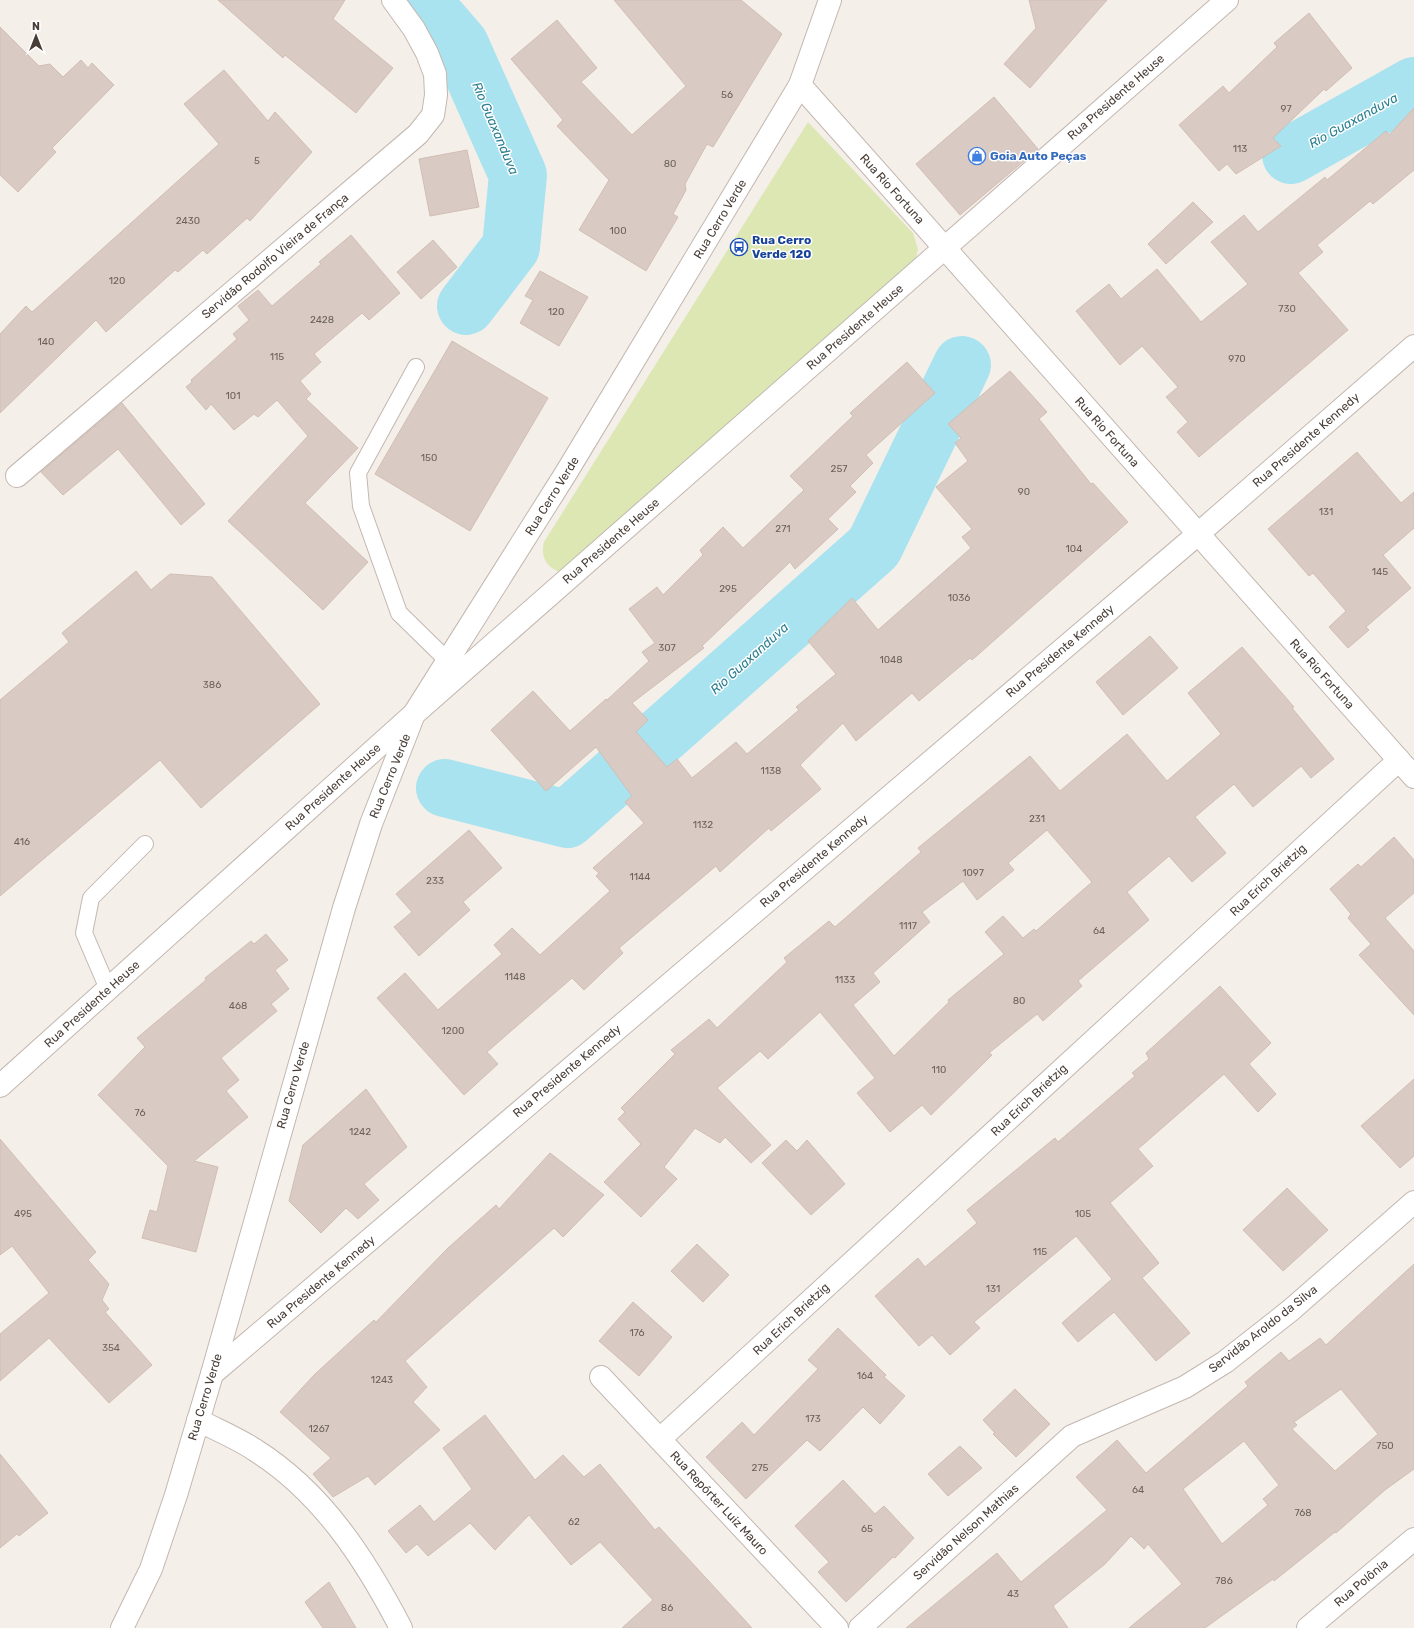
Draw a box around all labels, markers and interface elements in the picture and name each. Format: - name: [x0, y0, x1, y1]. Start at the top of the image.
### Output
- north arrow: [16, 16, 56, 56]
- text: N: [32, 20, 40, 33]
- street label: Rua Presidente Heuse: [1065, 51, 1167, 143]
- water label: Rio Guaxanduva: [469, 79, 522, 177]
- house number: 56: [721, 89, 733, 101]
- water label: Rio Guaxanduva: [1306, 90, 1401, 151]
- house number: 97: [1280, 103, 1292, 115]
- house number: 113: [1233, 143, 1247, 155]
- shop icon: Goia Auto Peças: [967, 146, 987, 166]
- place label: Goia Auto Peças: [990, 149, 1087, 163]
- street label: Rua Rio Fortuna: [857, 151, 927, 227]
- house number: 5: [254, 155, 260, 167]
- house number: 80: [664, 158, 676, 170]
- street label: Rua Cerro Verde: [691, 177, 749, 261]
- street label: Servidão Rodolfo Vieira de França: [199, 190, 351, 322]
- house number: 2430: [176, 215, 200, 227]
- house number: 100: [610, 225, 626, 237]
- place label: Rua Cerro Verde 120: [752, 233, 811, 261]
- bus stop icon: Rua Cerro Verde 120: [729, 237, 749, 257]
- house number: 120: [109, 275, 125, 287]
- street label: Rua Presidente Heuse: [804, 281, 906, 373]
- house number: 730: [1278, 303, 1296, 315]
- house number: 120: [548, 306, 564, 318]
- house number: 2428: [310, 314, 334, 326]
- house number: 140: [38, 336, 54, 348]
- house number: 115: [270, 351, 284, 363]
- house number: 970: [1228, 353, 1246, 365]
- house number: 101: [226, 390, 240, 402]
- street label: Rua Presidente Kennedy: [1250, 390, 1362, 490]
- street label: Rua Rio Fortuna: [1072, 394, 1142, 470]
- house number: 150: [421, 452, 437, 464]
- street label: Rua Cerro Verde: [522, 454, 582, 538]
- house number: 257: [831, 463, 847, 475]
- house number: 90: [1018, 486, 1030, 498]
- street label: Rua Presidente Heuse: [560, 495, 662, 587]
- house number: 131: [1319, 506, 1333, 518]
- house number: 271: [775, 523, 791, 535]
- house number: 104: [1066, 543, 1082, 555]
- house number: 145: [1372, 566, 1388, 578]
- house number: 295: [719, 583, 737, 595]
- house number: 1036: [948, 592, 970, 604]
- street label: Rua Presidente Kennedy: [1003, 602, 1117, 700]
- water label: Rio Guaxanduva: [707, 619, 792, 697]
- street label: Rua Rio Fortuna: [1287, 636, 1357, 712]
- house number: 307: [658, 642, 676, 654]
- house number: 1048: [879, 654, 903, 666]
- house number: 386: [203, 679, 221, 691]
- street label: Rua Cerro Verde: [367, 731, 413, 820]
- street label: Rua Presidente Heuse: [283, 740, 384, 833]
- house number: 1138: [761, 765, 781, 777]
- street label: Rua Presidente Kennedy: [757, 812, 871, 910]
- house number: 231: [1029, 813, 1045, 825]
- house number: 1132: [693, 819, 713, 831]
- house number: 416: [14, 836, 30, 848]
- street label: Rua Erich Brietzig: [1227, 841, 1309, 919]
- house number: 1097: [962, 867, 984, 879]
- house number: 1144: [630, 871, 650, 883]
- house number: 233: [426, 875, 444, 887]
- house number: 1117: [899, 920, 917, 932]
- house number: 64: [1093, 925, 1105, 937]
- street label: Rua Presidente Heuse: [42, 957, 143, 1050]
- house number: 1148: [504, 971, 526, 983]
- house number: 1133: [835, 974, 855, 986]
- house number: 80: [1013, 995, 1025, 1007]
- house number: 468: [229, 1000, 247, 1012]
- street label: Rua Presidente Kennedy: [510, 1022, 624, 1120]
- house number: 1200: [442, 1025, 464, 1037]
- street label: Rua Cerro Verde: [274, 1039, 312, 1130]
- street label: Rua Erich Brietzig: [988, 1061, 1070, 1139]
- house number: 110: [932, 1064, 946, 1076]
- house number: 76: [135, 1107, 145, 1119]
- house number: 1242: [349, 1126, 371, 1138]
- house number: 495: [14, 1208, 32, 1220]
- house number: 105: [1075, 1208, 1091, 1220]
- street label: Rua Presidente Kennedy: [264, 1233, 378, 1331]
- house number: 115: [1033, 1246, 1047, 1258]
- street label: Rua Erich Brietzig: [750, 1280, 832, 1358]
- street label: Servidão Aroldo da Silva: [1206, 1282, 1320, 1376]
- house number: 131: [986, 1283, 1000, 1295]
- house number: 176: [629, 1327, 645, 1339]
- house number: 354: [102, 1342, 120, 1354]
- street label: Rua Cerro Verde: [185, 1352, 225, 1442]
- house number: 164: [857, 1370, 873, 1382]
- house number: 1243: [371, 1374, 393, 1386]
- house number: 173: [805, 1413, 821, 1425]
- house number: 1267: [309, 1423, 330, 1435]
- house number: 750: [1376, 1440, 1394, 1452]
- street label: Rua Repórter Luiz Mauro: [667, 1448, 771, 1558]
- house number: 275: [752, 1462, 769, 1474]
- street label: Servidão Nelson Mathias: [910, 1481, 1022, 1583]
- house number: 64: [1132, 1484, 1144, 1496]
- house number: 768: [1294, 1507, 1312, 1519]
- house number: 62: [568, 1516, 580, 1528]
- house number: 65: [861, 1523, 873, 1535]
- street label: Rua Polônia: [1331, 1557, 1391, 1609]
- house number: 786: [1215, 1575, 1233, 1587]
- house number: 43: [1007, 1588, 1019, 1600]
- house number: 86: [661, 1602, 673, 1614]

